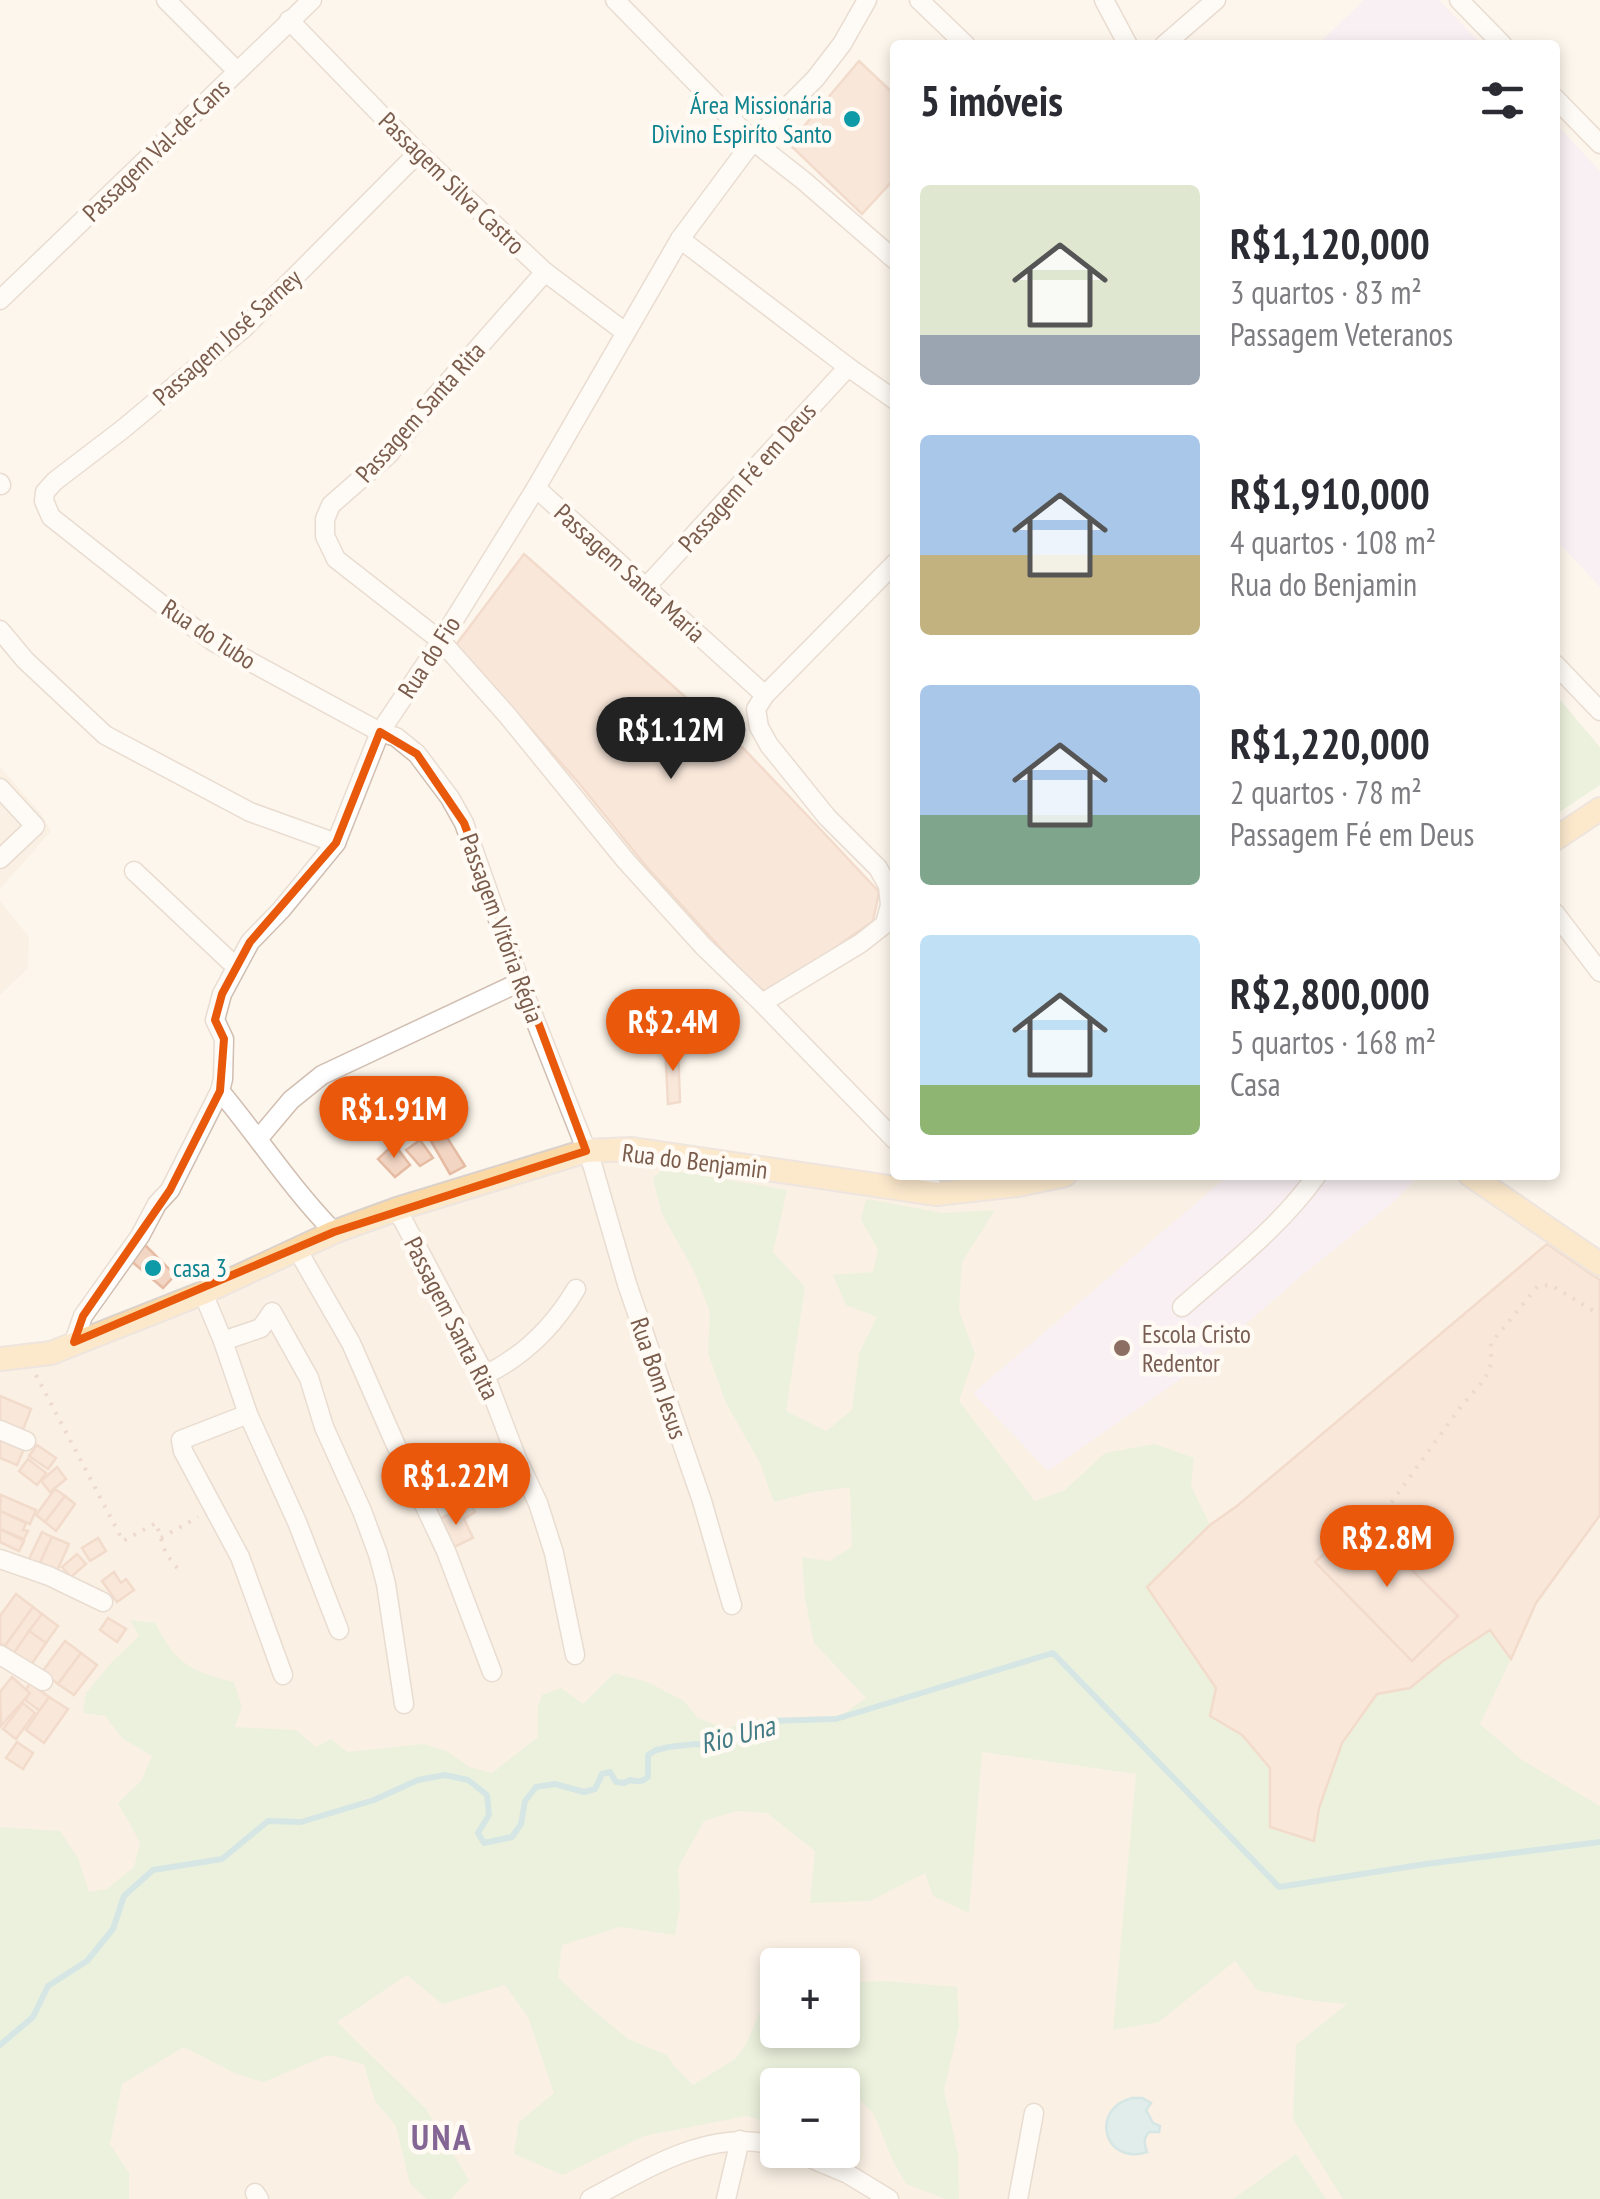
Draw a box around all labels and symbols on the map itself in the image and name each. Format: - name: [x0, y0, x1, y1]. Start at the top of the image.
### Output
- street label: Passagem Val-de-Cans: [76, 72, 236, 228]
- place label: Área Missionária Divino Espiríto Santo: [652, 89, 832, 150]
- street label: Passagem Silva Castro: [372, 105, 532, 261]
- marker: Área Missionária Divino Espiríto Santo: [841, 108, 863, 130]
- street label: Passagem José Sarney: [146, 262, 308, 412]
- street label: Passagem Santa Rita: [348, 335, 492, 489]
- street label: Passagem Fé em Deus: [671, 395, 823, 559]
- street label: Passagem Santa Maria: [548, 497, 712, 649]
- street label: Rua do Tubo: [156, 592, 262, 676]
- street label: Rua do Fio: [391, 610, 467, 704]
- pin: R$1.12M: [579, 697, 763, 782]
- street label: Passagem Vitória Régia: [453, 829, 551, 1027]
- pin: R$2.4M: [592, 989, 754, 1074]
- pin: R$1.91M: [302, 1076, 486, 1161]
- street label: Rua do Benjamin: [620, 1136, 770, 1186]
- street label: Passagem Santa Rita: [397, 1231, 507, 1405]
- place label: casa 3: [173, 1252, 227, 1284]
- marker: casa 3: [142, 1257, 164, 1279]
- street label: Rua Bom Jesus: [623, 1313, 695, 1443]
- place label: Escola Cristo Redentor: [1142, 1318, 1251, 1379]
- marker: Escola Cristo Redentor: [1111, 1337, 1133, 1359]
- pin: R$1.22M: [364, 1443, 548, 1528]
- pin: R$2.8M: [1306, 1505, 1468, 1590]
- water label: Rio Una: [696, 1706, 780, 1762]
- district label: UNA: [411, 2114, 473, 2160]

